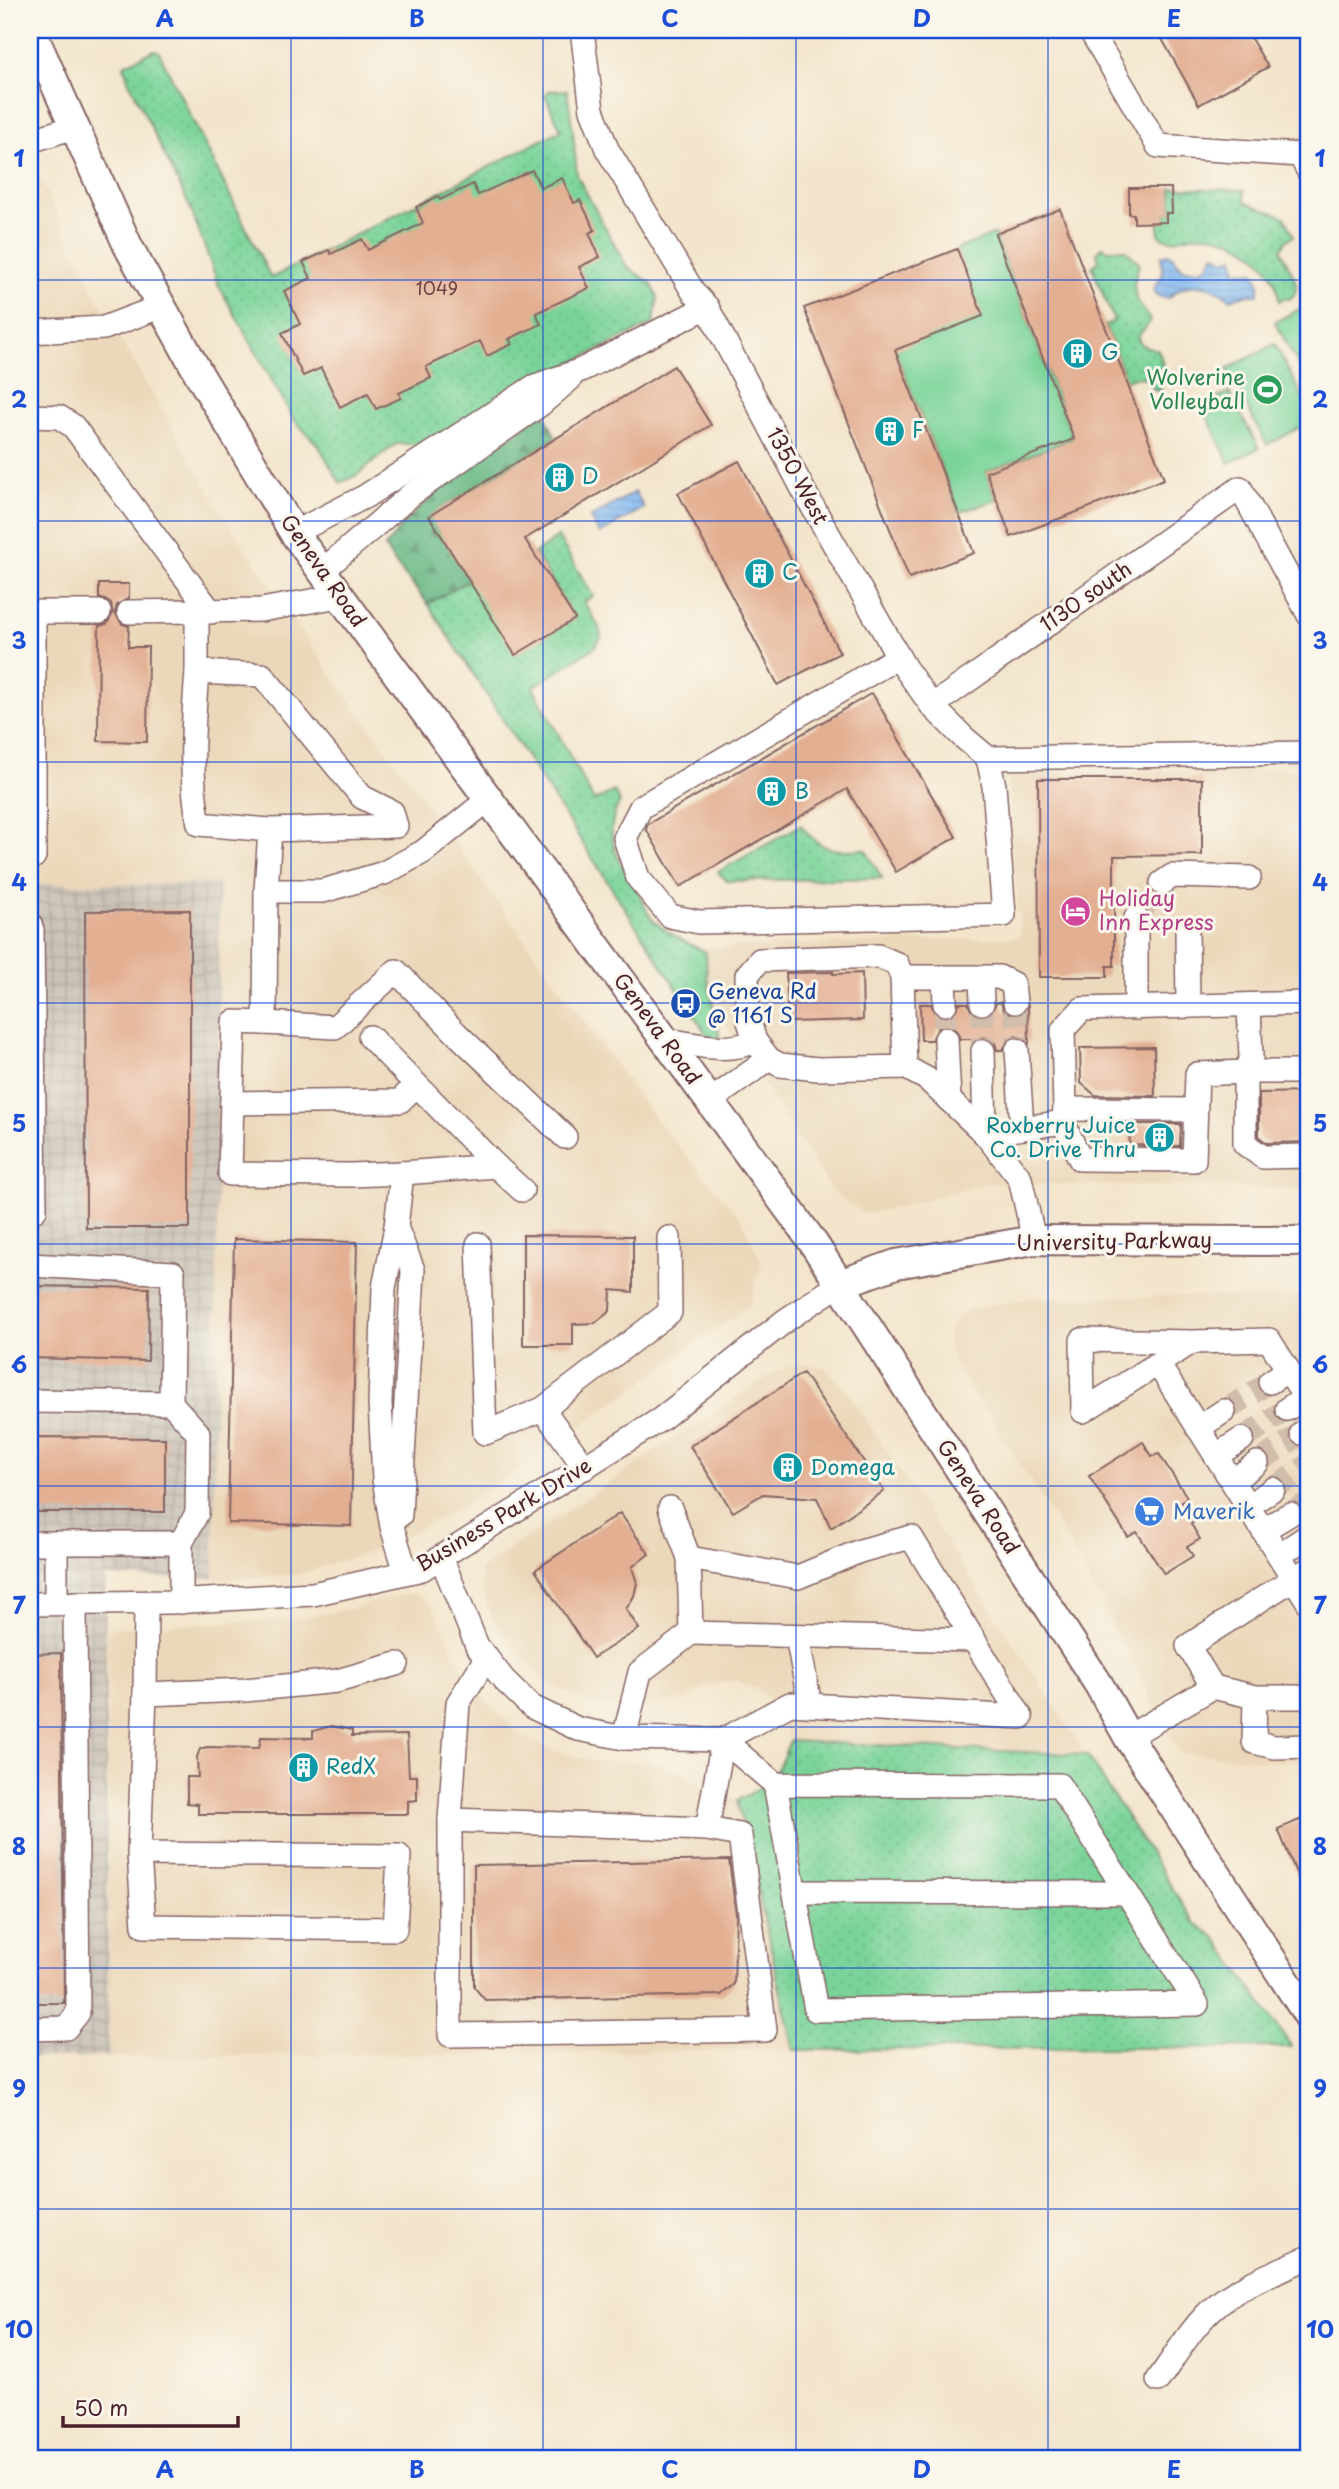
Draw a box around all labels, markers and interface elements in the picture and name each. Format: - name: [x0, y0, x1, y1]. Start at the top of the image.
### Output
- text: A: [156, 0, 174, 35]
- text: B: [409, 0, 425, 35]
- text: C: [661, 0, 679, 35]
- text: D: [913, 0, 931, 35]
- text: E: [1167, 0, 1181, 35]
- text: 1: [14, 140, 25, 175]
- text: 1: [1315, 140, 1326, 175]
- house number: 1049: [416, 274, 458, 301]
- place label: G: [1101, 335, 1119, 367]
- building icon: G: [1061, 336, 1095, 370]
- place label: Wolverine Volleyball: [1146, 360, 1245, 416]
- sports icon: Wolverine Volleyball: [1251, 373, 1285, 407]
- text: 2: [11, 381, 27, 416]
- text: 2: [1312, 381, 1328, 416]
- place label: F: [912, 413, 924, 445]
- building icon: F: [872, 414, 906, 448]
- street label: 1350 West: [760, 420, 838, 530]
- place label: D: [582, 459, 599, 491]
- building icon: D: [542, 460, 576, 494]
- street label: Geneva Road: [274, 507, 376, 633]
- street label: 1130 south: [1032, 552, 1137, 639]
- place label: C: [782, 555, 798, 587]
- building icon: C: [742, 556, 776, 590]
- text: 3: [11, 622, 27, 657]
- text: 3: [1312, 622, 1328, 657]
- place label: B: [795, 774, 809, 806]
- building icon: B: [755, 775, 789, 809]
- text: 4: [11, 864, 27, 899]
- text: 4: [1312, 864, 1328, 899]
- place label: Holiday Inn Express: [1099, 881, 1214, 937]
- hotel icon: Holiday Inn Express: [1059, 894, 1093, 928]
- street label: Geneva Road: [607, 965, 710, 1091]
- place label: Geneva Rd @ 1161 S: [708, 974, 817, 1030]
- bus stop icon: Geneva Rd @ 1161 S: [668, 987, 702, 1021]
- text: 5: [12, 1105, 26, 1140]
- text: 5: [1313, 1105, 1327, 1140]
- place label: Roxberry Juice Co. Drive Thru: [986, 1108, 1136, 1164]
- building icon: Roxberry Juice Co. Drive Thru: [1142, 1121, 1176, 1155]
- street label: University Parkway: [1016, 1222, 1212, 1258]
- text: 6: [11, 1346, 27, 1381]
- text: 6: [1312, 1346, 1328, 1381]
- street label: Geneva Road: [930, 1432, 1029, 1560]
- street label: Business Park Drive: [409, 1448, 597, 1578]
- place label: Domega: [810, 1450, 895, 1482]
- building icon: Domega: [770, 1451, 804, 1485]
- place label: Maverik: [1173, 1494, 1256, 1526]
- supermarket icon: Maverik: [1133, 1495, 1167, 1529]
- text: 7: [12, 1587, 26, 1622]
- text: 7: [1313, 1587, 1327, 1622]
- place label: RedX: [326, 1749, 376, 1781]
- building icon: RedX: [286, 1750, 320, 1784]
- text: 8: [12, 1828, 26, 1863]
- text: 8: [1313, 1828, 1327, 1863]
- text: 9: [12, 2070, 26, 2105]
- text: 9: [1313, 2070, 1327, 2105]
- text: 10: [5, 2311, 33, 2346]
- text: 10: [1306, 2311, 1334, 2346]
- scale bar: [63, 2384, 238, 2428]
- text: 50 m: [74, 2391, 128, 2423]
- text: A: [156, 2451, 174, 2486]
- text: B: [409, 2451, 425, 2486]
- text: C: [661, 2451, 679, 2486]
- text: D: [913, 2451, 931, 2486]
- text: E: [1167, 2451, 1181, 2486]

